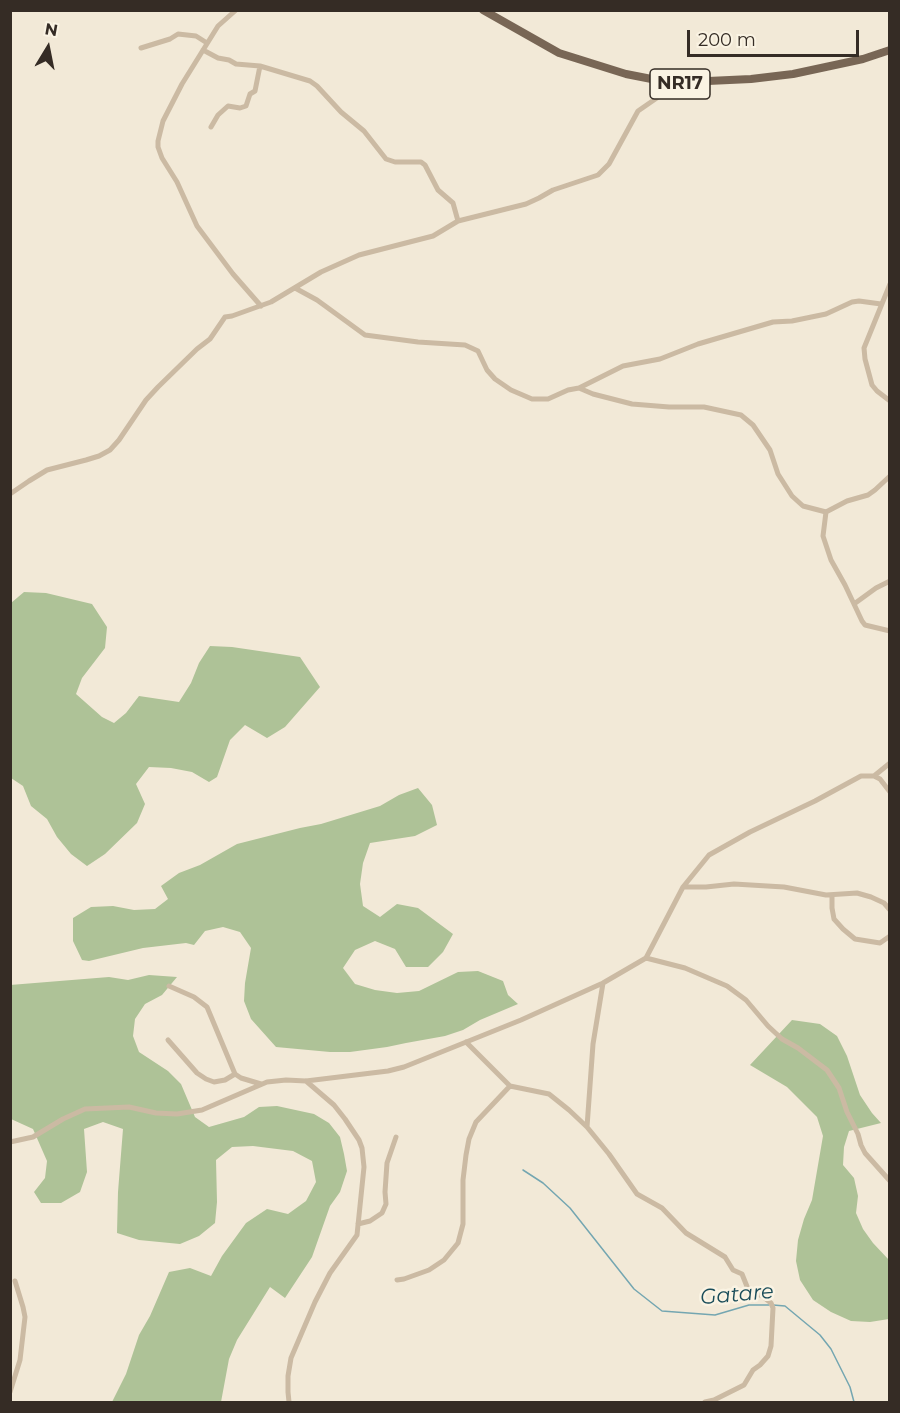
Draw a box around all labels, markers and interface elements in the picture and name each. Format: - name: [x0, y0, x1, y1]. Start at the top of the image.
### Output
- north arrow: [18, 18, 78, 78]
- scale bar: [690, 18, 862, 56]
- text: N: [43, 19, 59, 40]
- text: 200 m: [698, 29, 756, 51]
- road number: NR17: [650, 69, 710, 99]
- water label: Gatare: [699, 1279, 775, 1311]

